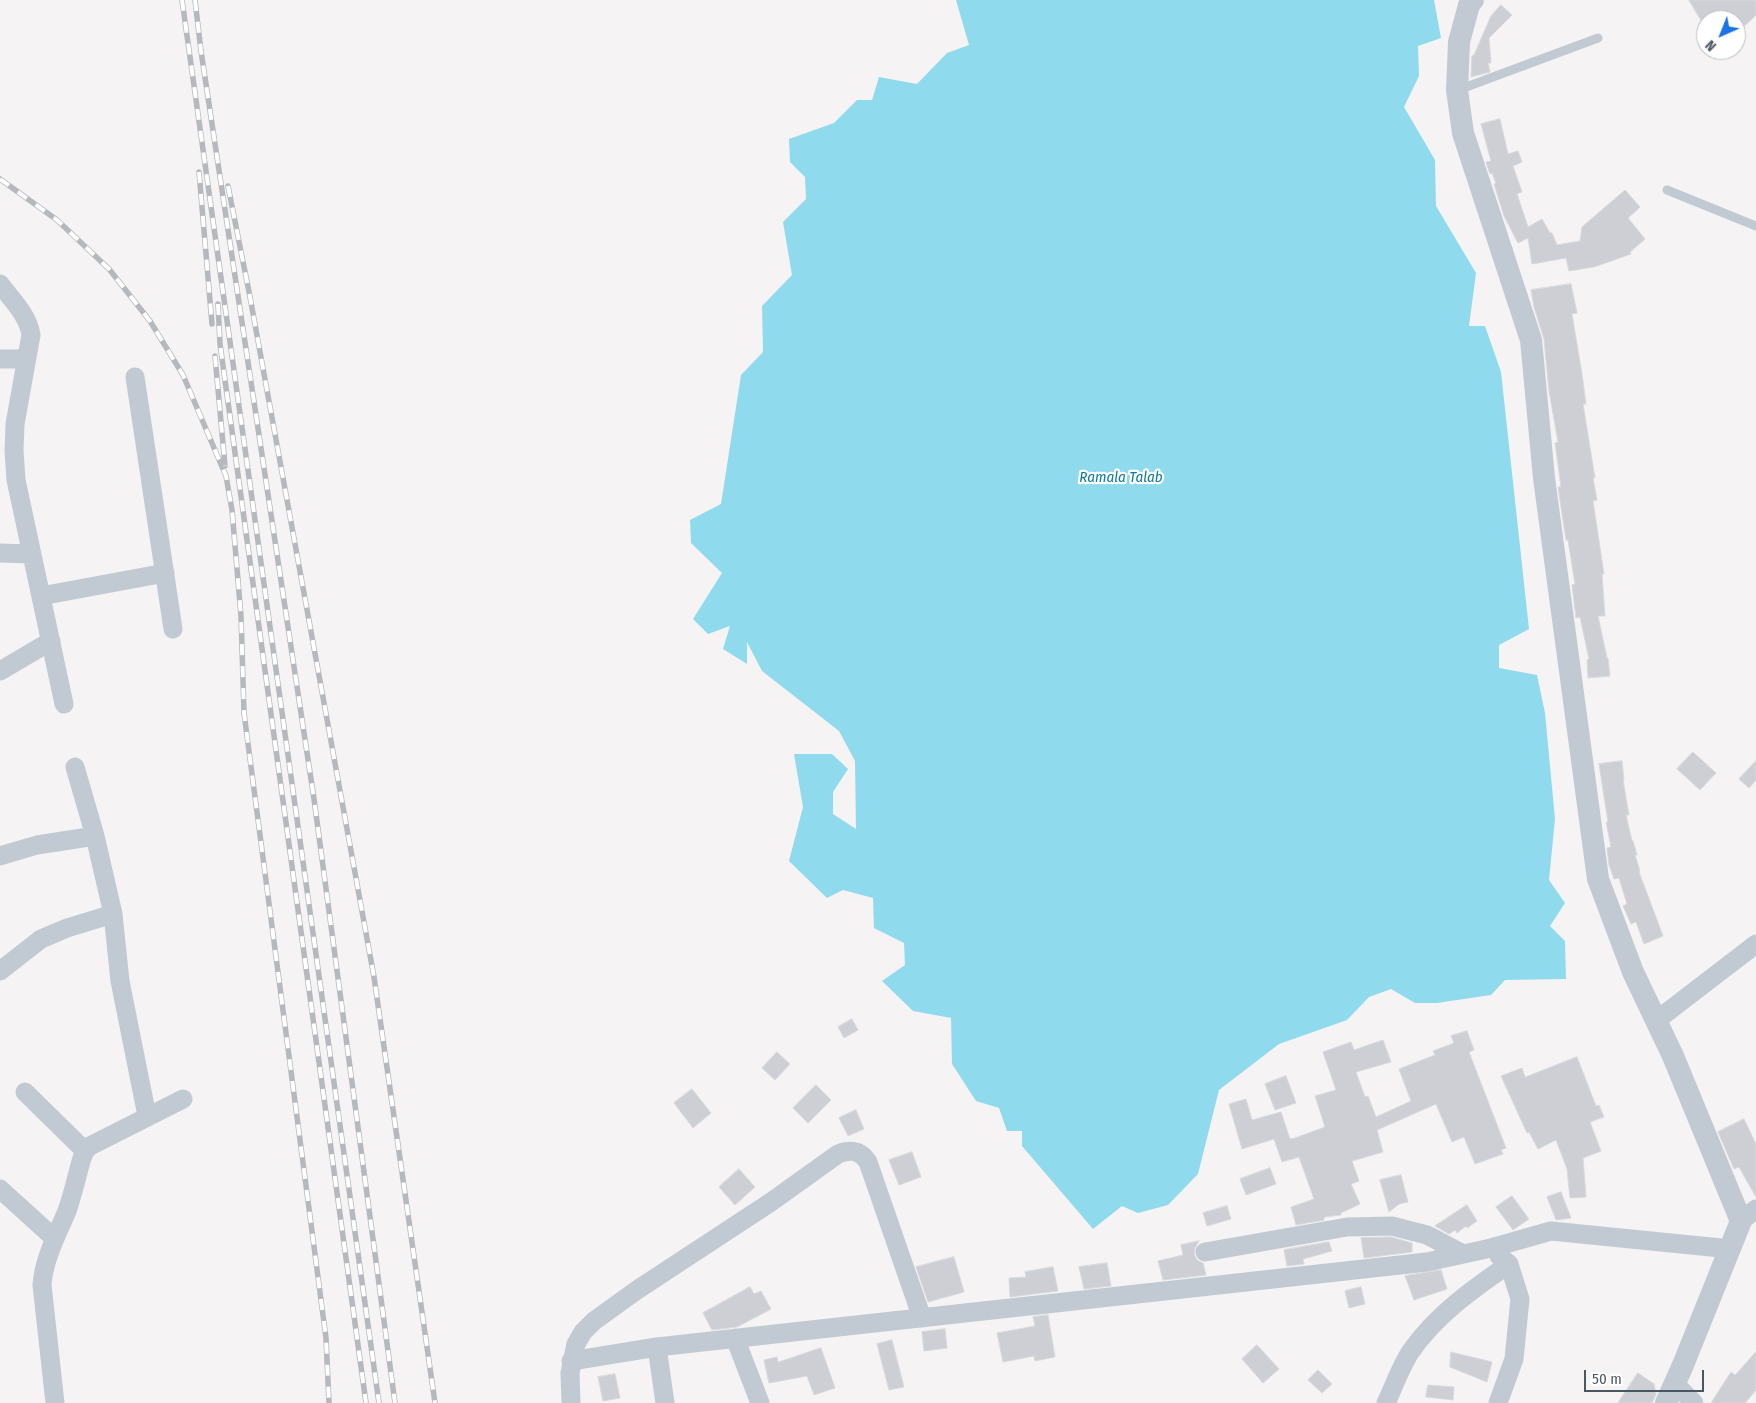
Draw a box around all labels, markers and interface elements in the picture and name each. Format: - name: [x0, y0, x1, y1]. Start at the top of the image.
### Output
- north arrow: [1696, 10, 1746, 60]
- text: N: [1702, 36, 1720, 54]
- water label: Ramala Talab: [1079, 469, 1163, 487]
- scale bar: [1586, 1360, 1706, 1392]
- text: 50 m: [1592, 1370, 1622, 1388]

